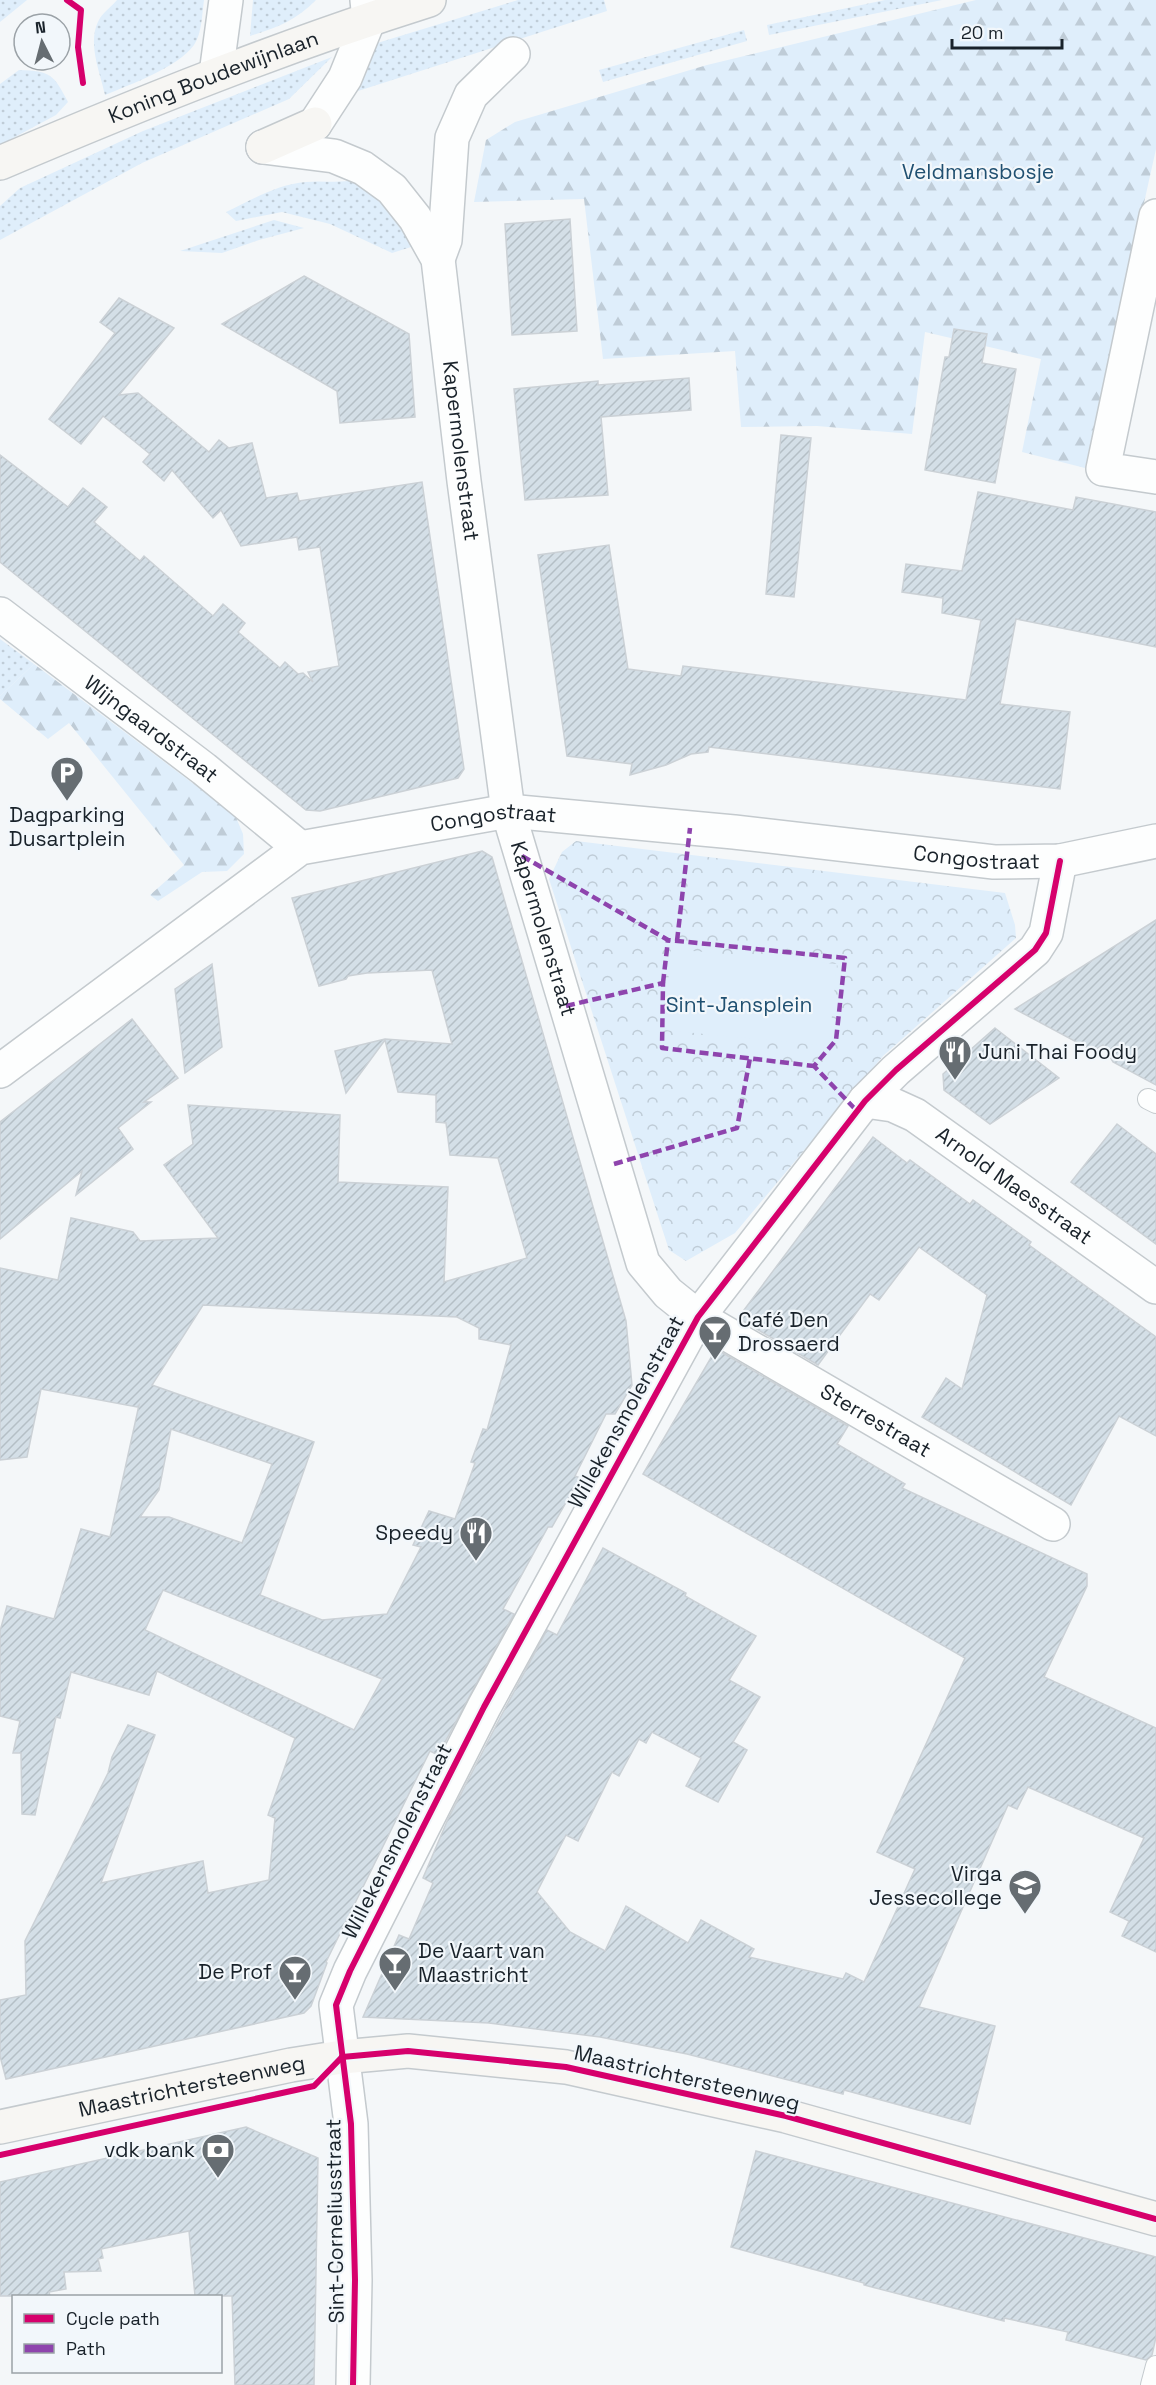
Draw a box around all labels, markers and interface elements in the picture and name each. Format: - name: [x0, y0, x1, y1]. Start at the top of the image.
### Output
- north arrow: [12, 12, 72, 72]
- scale bar: [952, 12, 1062, 50]
- text: N: [34, 17, 47, 39]
- text: 20 m: [961, 21, 1004, 44]
- street label: Koning Boudewijnlaan: [104, 24, 322, 129]
- park label: Veldmansbosje: [902, 158, 1054, 185]
- street label: Kapermolenstraat: [437, 359, 486, 543]
- street label: Wijngaardstraat: [79, 669, 224, 788]
- parking icon: Dagparking Dusartplein: [49, 755, 85, 802]
- street label: Congostraat: [428, 797, 558, 838]
- place label: Dagparking Dusartplein: [9, 801, 125, 852]
- street label: Kapermolenstraat: [505, 838, 583, 1019]
- street label: Congostraat: [912, 839, 1040, 875]
- park label: Sint-Jansplein: [666, 991, 812, 1018]
- restaurant icon: Juni Thai Foody: [937, 1034, 973, 1081]
- place label: Juni Thai Foody: [978, 1038, 1137, 1065]
- street label: Arnold Maesstraat: [931, 1120, 1098, 1250]
- place label: Café Den Drossaerd: [738, 1306, 840, 1357]
- street label: Willekensmolenstraat: [561, 1311, 690, 1513]
- bar icon: Café Den Drossaerd: [697, 1314, 733, 1361]
- street label: Sterrestraat: [816, 1377, 936, 1463]
- restaurant icon: Speedy: [458, 1515, 494, 1562]
- place label: Speedy: [375, 1519, 453, 1546]
- street label: Willekensmolenstraat: [335, 1738, 458, 1943]
- place label: Virga Jessecollege: [869, 1860, 1002, 1911]
- school or university icon: Virga Jessecollege: [1007, 1868, 1043, 1915]
- place label: De Vaart van Maastricht: [418, 1937, 545, 1988]
- bar icon: De Vaart van Maastricht: [377, 1945, 413, 1992]
- bar icon: De Prof: [277, 1954, 313, 2001]
- place label: De Prof: [198, 1958, 272, 1985]
- street label: Maastrichtersteenweg: [572, 2038, 803, 2117]
- street label: Maastrichtersteenweg: [76, 2049, 307, 2123]
- street label: Sint-Corneliusstraat: [319, 2119, 350, 2324]
- bank icon: vdk bank: [200, 2132, 236, 2179]
- place label: vdk bank: [104, 2136, 195, 2163]
- legend: [12, 2295, 222, 2373]
- text: Cycle path: [66, 2307, 160, 2330]
- text: Path: [66, 2337, 106, 2360]

